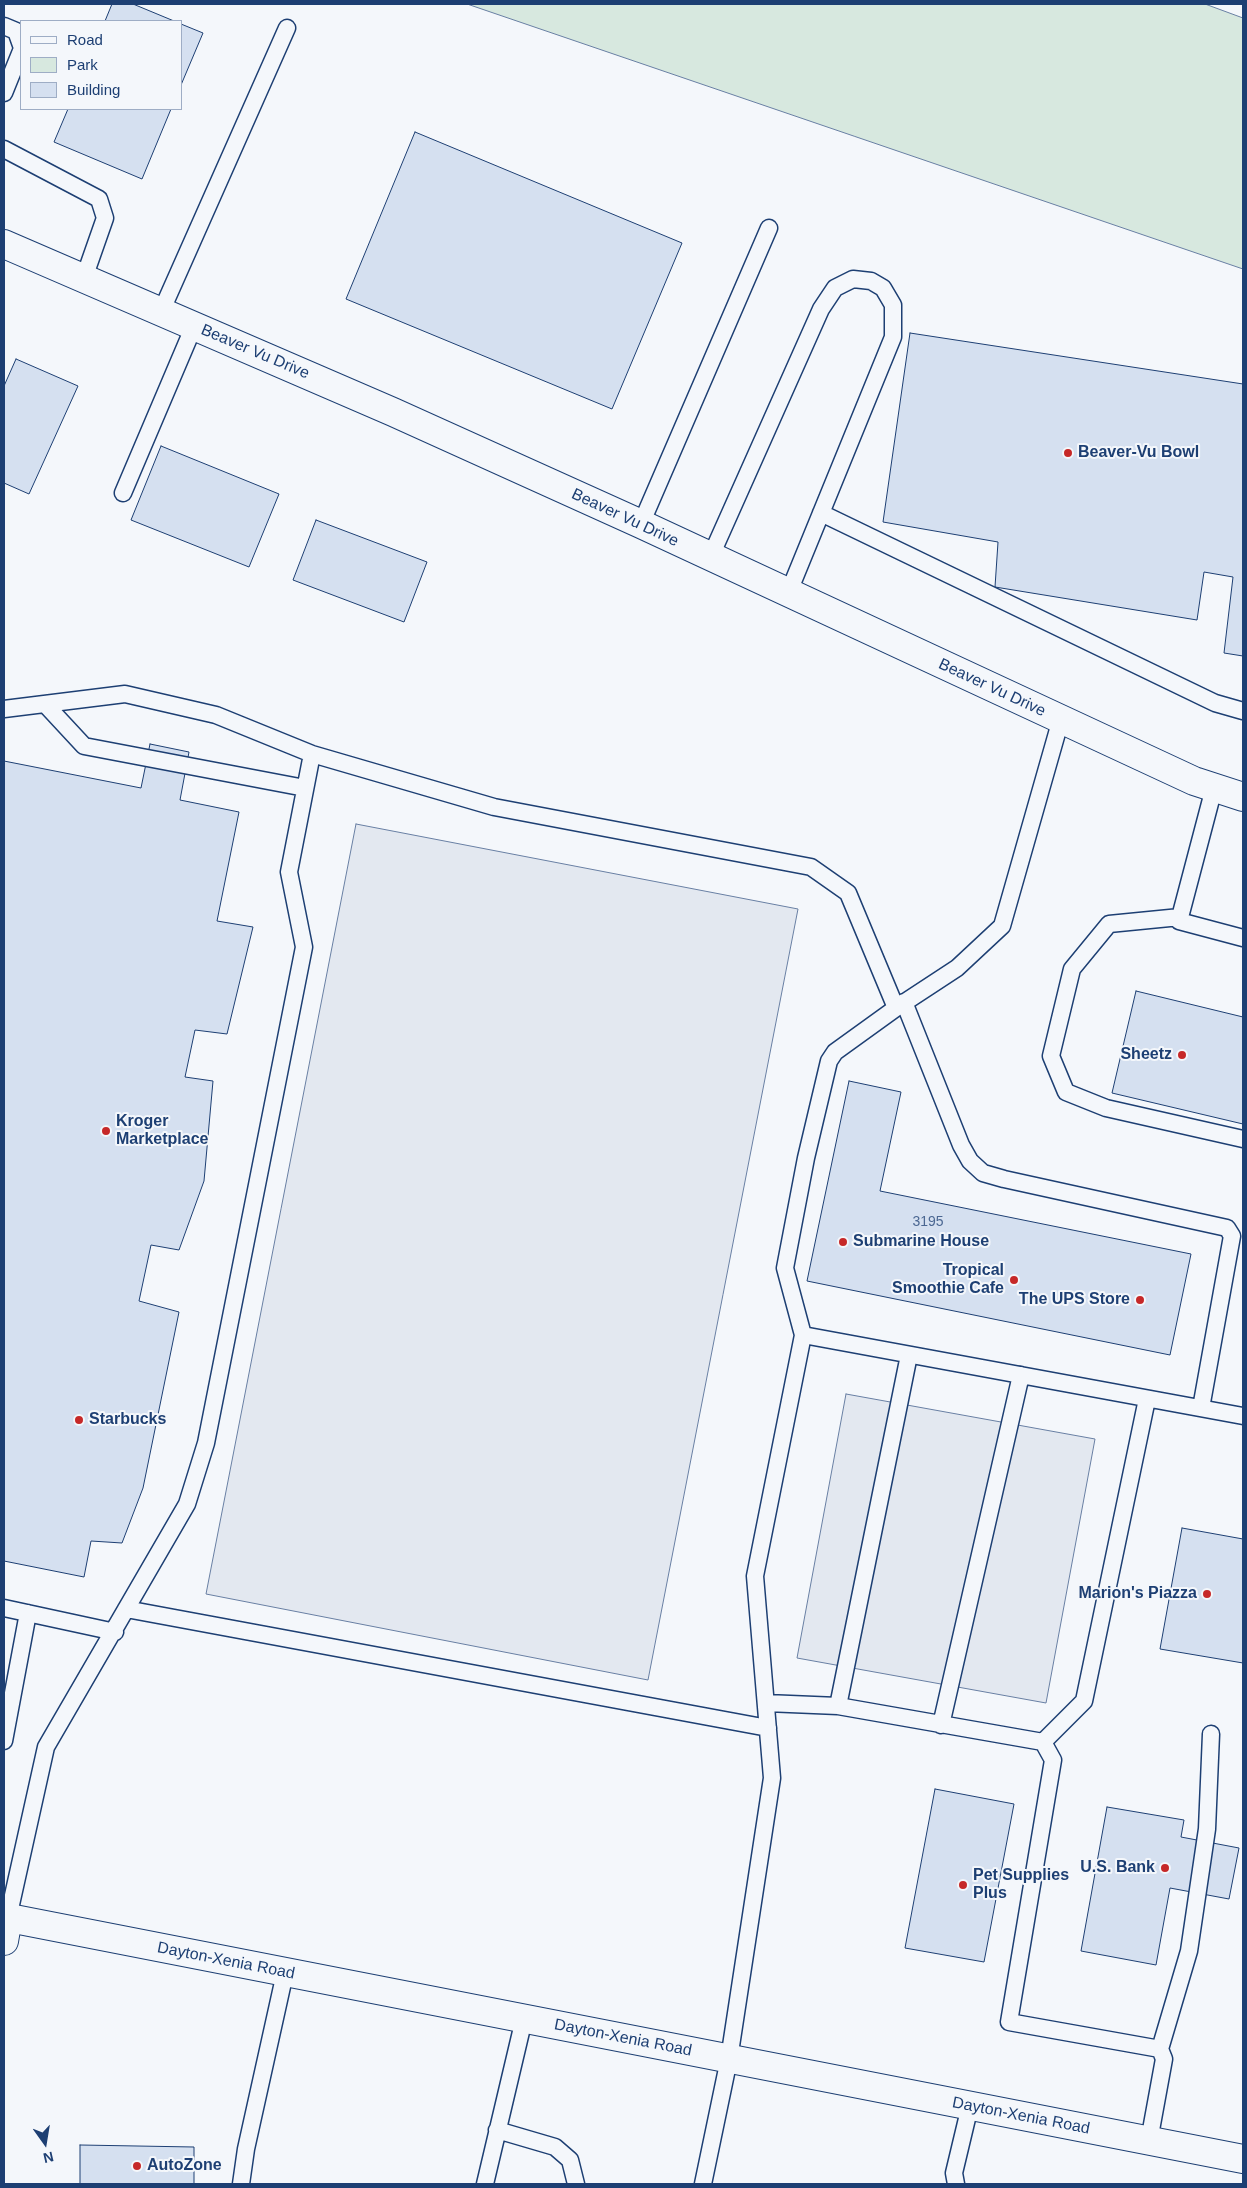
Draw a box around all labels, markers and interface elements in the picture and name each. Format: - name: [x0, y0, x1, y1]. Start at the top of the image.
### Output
- legend: [20, 20, 182, 110]
- text: Road: [67, 31, 103, 48]
- text: Park: [67, 56, 98, 73]
- text: Building: [67, 81, 120, 98]
- street label: Beaver Vu Drive: [198, 321, 312, 383]
- place label: Beaver-Vu Bowl: [1078, 443, 1199, 463]
- marker: Beaver-Vu Bowl: [1062, 447, 1074, 459]
- street label: Beaver Vu Drive: [568, 485, 682, 551]
- street label: Beaver Vu Drive: [935, 655, 1049, 721]
- place label: Sheetz: [1120, 1045, 1172, 1065]
- marker: Sheetz: [1176, 1049, 1188, 1061]
- place label: Kroger Marketplace: [116, 1112, 208, 1150]
- marker: Kroger Marketplace: [100, 1125, 112, 1137]
- house number: 3195: [912, 1214, 944, 1230]
- place label: Submarine House: [853, 1232, 989, 1252]
- marker: Submarine House: [837, 1236, 849, 1248]
- place label: Tropical Smoothie Cafe: [892, 1261, 1004, 1299]
- marker: Tropical Smoothie Cafe: [1008, 1274, 1020, 1286]
- place label: The UPS Store: [1019, 1290, 1130, 1310]
- marker: The UPS Store: [1134, 1294, 1146, 1306]
- place label: Starbucks: [89, 1410, 166, 1430]
- marker: Starbucks: [73, 1414, 85, 1426]
- place label: Marion's Piazza: [1078, 1584, 1197, 1604]
- marker: Marion's Piazza: [1201, 1588, 1213, 1600]
- place label: U.S. Bank: [1080, 1858, 1155, 1878]
- marker: U.S. Bank: [1159, 1862, 1171, 1874]
- place label: Pet Supplies Plus: [973, 1866, 1069, 1904]
- marker: Pet Supplies Plus: [957, 1879, 969, 1891]
- street label: Dayton-Xenia Road: [156, 1938, 296, 1984]
- street label: Dayton-Xenia Road: [553, 2015, 693, 2061]
- street label: Dayton-Xenia Road: [951, 2093, 1091, 2139]
- north arrow: [20, 2118, 70, 2168]
- text: N: [42, 2149, 55, 2167]
- place label: AutoZone: [147, 2156, 222, 2176]
- marker: AutoZone: [131, 2160, 143, 2172]

